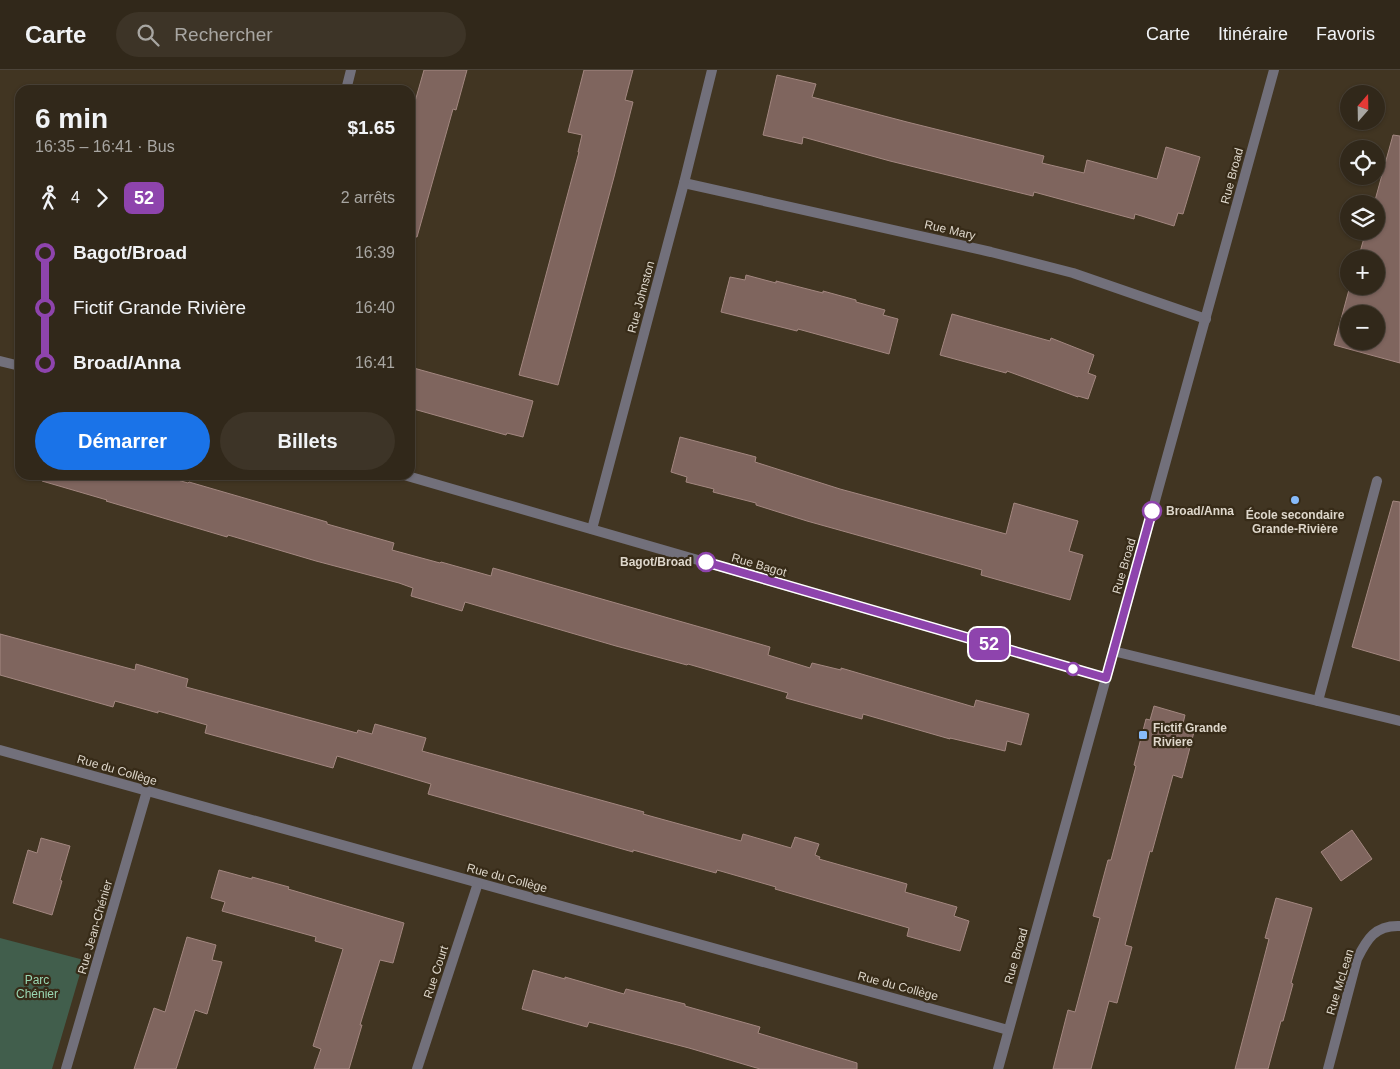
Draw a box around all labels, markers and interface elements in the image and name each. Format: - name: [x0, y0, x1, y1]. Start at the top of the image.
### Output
- search box: [116, 12, 466, 57]
- text: Carte: [25, 21, 86, 48]
- icon: search: [134, 21, 162, 49]
- text: Rechercher: [174, 24, 273, 45]
- text: Carte: [1146, 24, 1190, 44]
- text: Itinéraire: [1218, 24, 1288, 44]
- text: Favoris: [1316, 24, 1375, 44]
- north arrow: [1340, 85, 1385, 130]
- map controls: [1340, 85, 1385, 350]
- text: 6 min: [35, 103, 108, 134]
- text: $1.65: [347, 117, 395, 138]
- text: 16:35 – 16:41 · Bus: [35, 138, 175, 155]
- button: locate: [1340, 140, 1385, 185]
- street label: Rue Broad: [1218, 146, 1246, 206]
- icon: walk: [35, 184, 63, 212]
- icon: forward: [88, 184, 116, 212]
- text: 52: [134, 188, 154, 208]
- text: 4: [71, 189, 80, 206]
- text: 2 arrêts: [341, 189, 395, 206]
- button: layers: [1340, 195, 1385, 240]
- street label: Rue Mary: [923, 217, 977, 243]
- text: Bagot/Broad: [73, 242, 187, 263]
- text: 16:39: [355, 244, 395, 261]
- button: +: [1340, 250, 1385, 295]
- street label: Rue Johnston: [625, 259, 657, 335]
- text: Fictif Grande Rivière: [73, 297, 246, 318]
- text: 16:40: [355, 299, 395, 316]
- button: −: [1340, 305, 1385, 350]
- text: Broad/Anna: [73, 352, 181, 373]
- text: 16:41: [355, 354, 395, 371]
- button: Démarrer: [35, 412, 210, 470]
- button: Billets: [220, 412, 395, 470]
- marker: École secondaire Grande-Rivière: [1289, 494, 1301, 506]
- marker: Broad/Anna: [1142, 501, 1162, 521]
- place label: Broad/Anna: [1166, 504, 1234, 518]
- place label: École secondaire Grande-Rivière: [1246, 507, 1345, 536]
- street label: Rue Broad: [1109, 536, 1139, 596]
- street label: Rue Bagot: [730, 550, 789, 580]
- marker: Bagot/Broad: [696, 552, 716, 572]
- place label: Bagot/Broad: [620, 555, 692, 569]
- line badge: 52: [966, 628, 1012, 660]
- text: 52: [979, 634, 999, 654]
- unlabelled marker: [1066, 662, 1080, 676]
- place label: Fictif Grande Riviere: [1153, 721, 1227, 749]
- marker: Fictif Grande Riviere: [1137, 729, 1149, 741]
- street label: Rue du Collège: [75, 752, 159, 788]
- street label: Rue du Collège: [465, 861, 549, 896]
- street label: Rue Jean-Chénier: [75, 878, 115, 976]
- street label: Rue Broad: [1001, 926, 1031, 986]
- street label: Rue Court: [421, 943, 451, 1000]
- street label: Rue McLean: [1323, 947, 1357, 1017]
- street label: Rue du Collège: [856, 969, 940, 1004]
- park label: Parc Chénier: [16, 973, 58, 1001]

